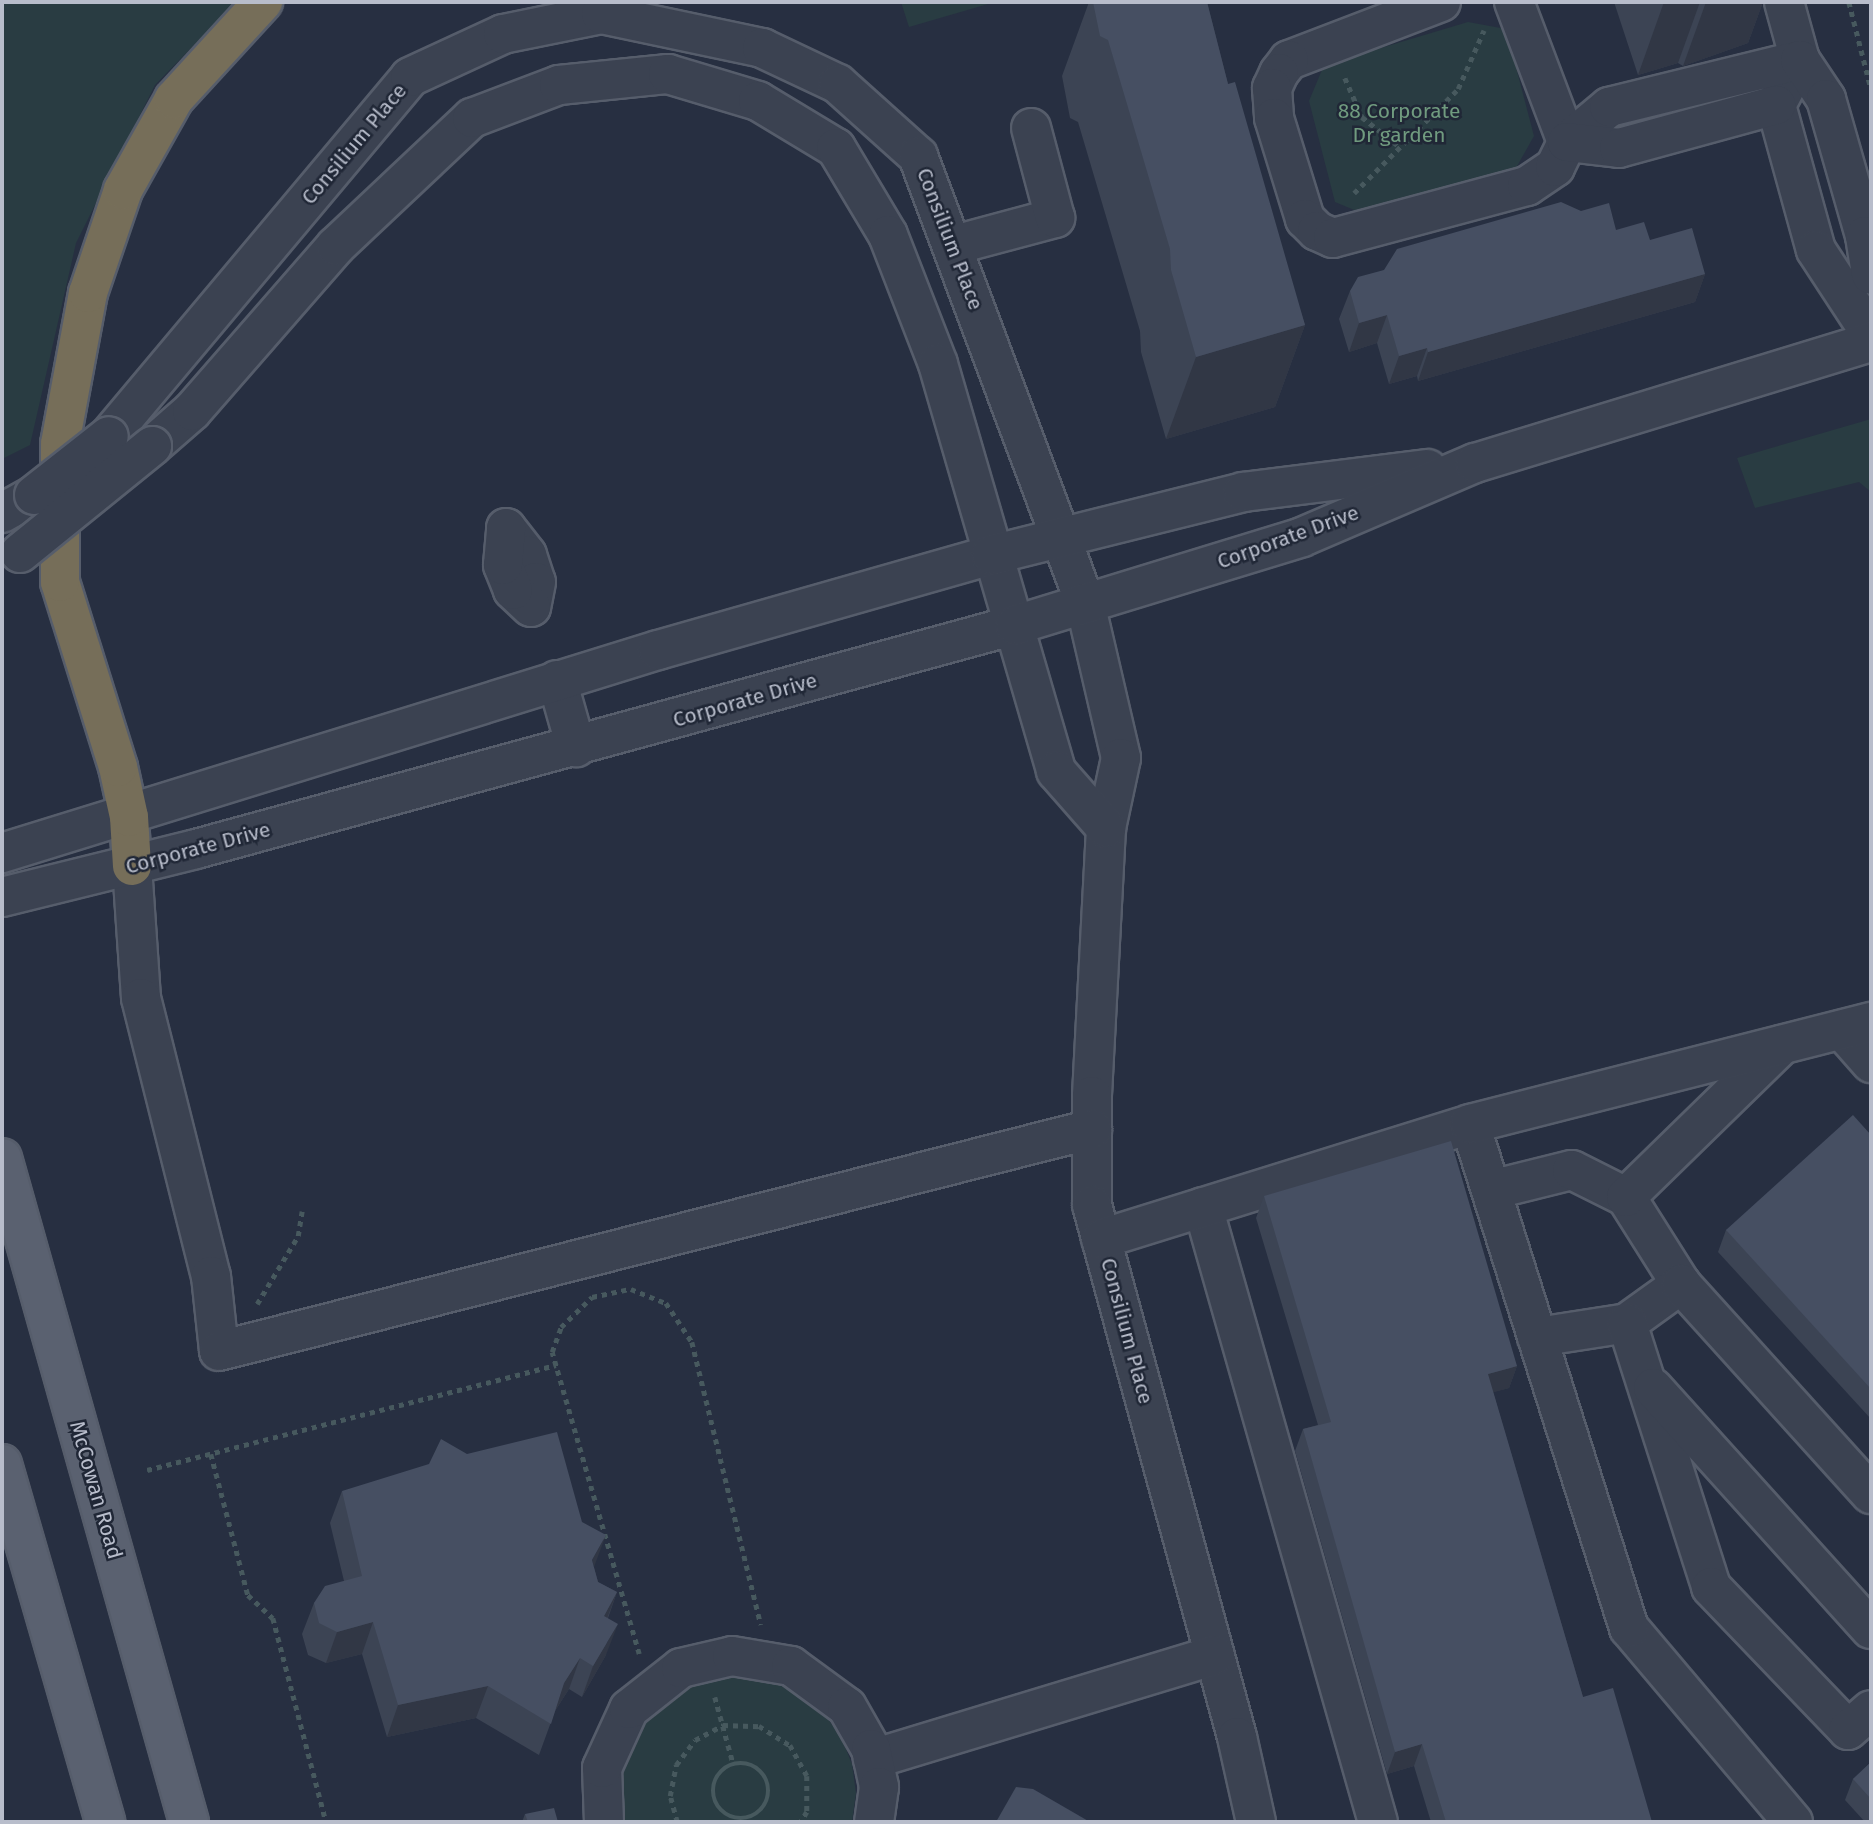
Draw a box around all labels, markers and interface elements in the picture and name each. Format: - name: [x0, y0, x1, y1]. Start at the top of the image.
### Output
- street label: Consilium Place: [296, 78, 412, 210]
- park label: 88 Corporate Dr garden: [1338, 98, 1460, 148]
- street label: Consilium Place: [911, 164, 989, 314]
- street label: Corporate Drive: [1214, 500, 1362, 574]
- street label: Corporate Drive: [670, 667, 820, 733]
- street label: Corporate Drive: [123, 817, 273, 879]
- street label: Consilium Place: [1095, 1255, 1159, 1407]
- street label: McCowan Road: [64, 1418, 128, 1562]

